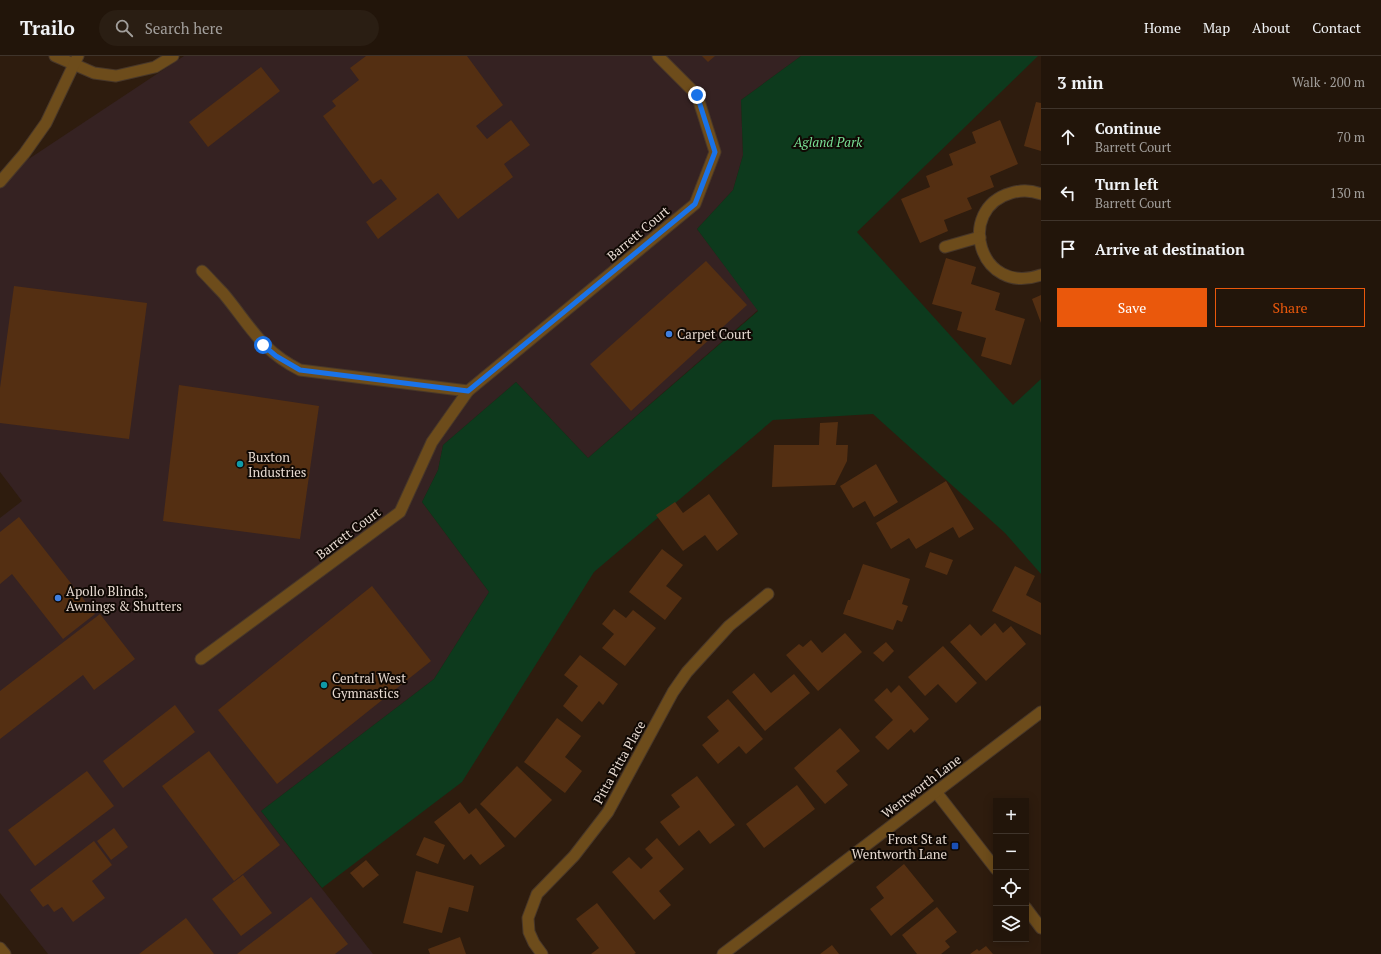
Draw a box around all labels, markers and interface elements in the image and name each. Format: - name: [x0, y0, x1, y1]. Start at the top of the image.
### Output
- search box: [99, 10, 379, 46]
- text: Trailo: [20, 15, 75, 40]
- icon: search: [113, 17, 135, 39]
- text: Search here: [145, 18, 223, 38]
- text: Home: [1144, 18, 1181, 37]
- text: Map: [1203, 18, 1230, 37]
- text: About: [1252, 18, 1290, 37]
- text: Contact: [1312, 18, 1361, 37]
- text: 3 min: [1057, 71, 1104, 94]
- text: Walk · 200 m: [1292, 73, 1365, 91]
- route end: [688, 86, 706, 104]
- text: Continue: [1095, 118, 1161, 138]
- icon: ahead: [1057, 126, 1079, 148]
- text: 70 m: [1337, 128, 1365, 146]
- park label: Agland Park: [793, 133, 863, 151]
- text: Barrett Court: [1095, 138, 1171, 156]
- text: Turn left: [1095, 174, 1159, 194]
- icon: left: [1057, 182, 1079, 204]
- text: 130 m: [1330, 184, 1365, 202]
- text: Barrett Court: [1095, 194, 1171, 212]
- street label: Barrett Court: [603, 201, 673, 264]
- icon: arrive: [1057, 238, 1079, 260]
- text: Arrive at destination: [1095, 239, 1245, 259]
- button: Save: [1057, 288, 1207, 327]
- button: Share: [1215, 288, 1365, 327]
- place label: Carpet Court: [677, 325, 752, 343]
- marker: Carpet Court: [664, 329, 674, 339]
- route start: [254, 336, 272, 354]
- place label: Buxton Industries: [248, 448, 307, 481]
- marker: Buxton Industries: [235, 459, 245, 469]
- street label: Barrett Court: [312, 503, 384, 563]
- place label: Apollo Blinds, Awnings & Shutters: [66, 582, 182, 615]
- marker: Apollo Blinds, Awnings & Shutters: [53, 593, 63, 603]
- place label: Central West Gymnastics: [332, 669, 406, 702]
- marker: Central West Gymnastics: [319, 680, 329, 690]
- street label: Pitta Pitta Place: [589, 717, 649, 807]
- street label: Wentworth Lane: [877, 750, 965, 822]
- map controls: [993, 798, 1029, 942]
- button: +: [993, 798, 1029, 834]
- place label: Frost St at Wentworth Lane: [852, 830, 947, 863]
- button: −: [993, 834, 1029, 870]
- marker: Frost St at Wentworth Lane: [950, 841, 960, 851]
- button: locate: [993, 870, 1029, 906]
- button: layers: [993, 906, 1029, 942]

